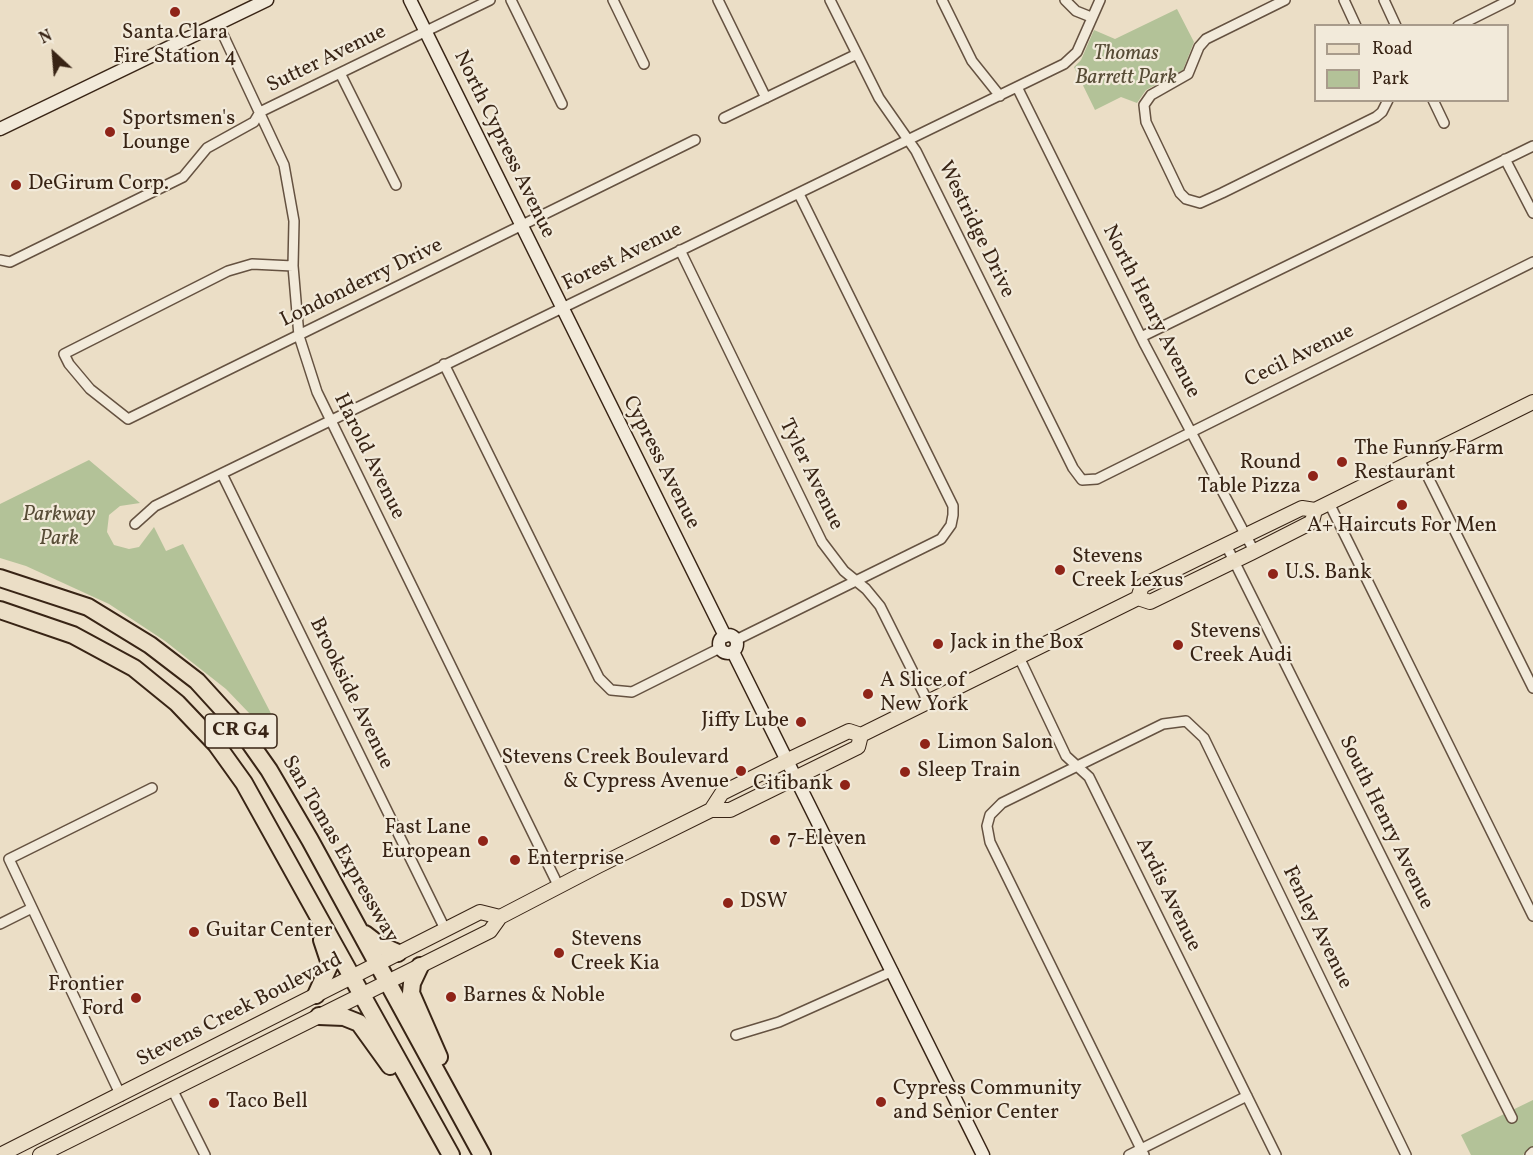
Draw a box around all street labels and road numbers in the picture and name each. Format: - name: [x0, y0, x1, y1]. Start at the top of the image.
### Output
- street label: Sutter Avenue: [263, 20, 391, 100]
- street label: North Cypress Avenue: [447, 47, 559, 243]
- street label: Westridge Drive: [931, 158, 1019, 302]
- street label: Forest Avenue: [559, 218, 687, 298]
- street label: North Henry Avenue: [1095, 221, 1205, 403]
- street label: Londonderry Drive: [277, 234, 447, 334]
- street label: Cecil Avenue: [1241, 320, 1359, 394]
- street label: Harold Avenue: [327, 390, 409, 524]
- street label: Cypress Avenue: [616, 392, 704, 534]
- street label: Tyler Avenue: [772, 415, 848, 535]
- street label: Brookside Avenue: [302, 614, 398, 774]
- road number: CR G4: [205, 714, 277, 748]
- street label: South Henry Avenue: [1332, 732, 1438, 914]
- street label: San Tomas Expressway: [275, 752, 403, 948]
- street label: Ardis Avenue: [1129, 834, 1205, 956]
- street label: Fenley Avenue: [1275, 862, 1357, 994]
- street label: Stevens Creek Boulevard: [133, 948, 347, 1074]

